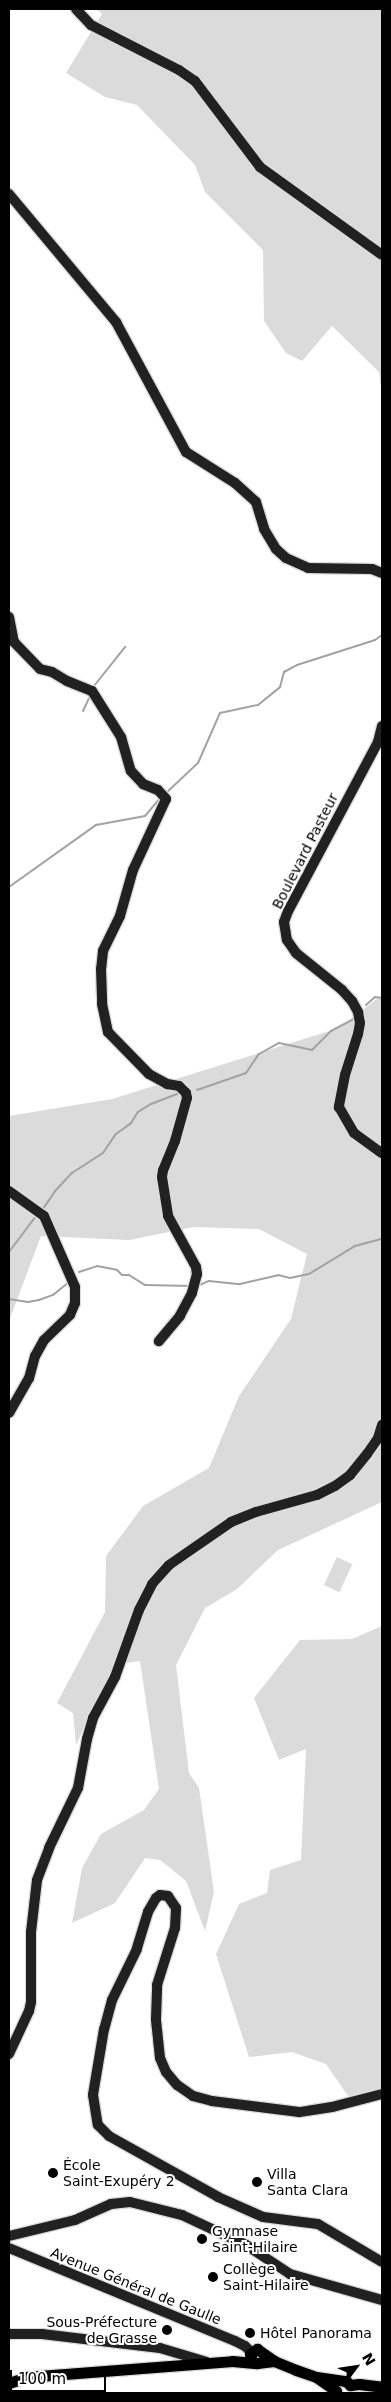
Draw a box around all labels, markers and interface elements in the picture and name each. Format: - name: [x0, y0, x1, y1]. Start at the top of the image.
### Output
- street label: Boulevard Pasteur: [269, 790, 341, 912]
- place label: École Saint-Exupéry 2: [63, 2157, 175, 2190]
- place label: Villa Santa Clara: [267, 2166, 348, 2198]
- marker: École Saint-Exupéry 2: [47, 2167, 59, 2179]
- marker: Villa Santa Clara: [251, 2176, 263, 2188]
- place label: Gymnase Saint-Hilaire: [212, 2223, 298, 2256]
- marker: Gymnase Saint-Hilaire: [196, 2233, 208, 2245]
- street label: Avenue Général de Gaulle: [48, 2244, 224, 2328]
- place label: Collège Saint-Hilaire: [223, 2261, 309, 2294]
- marker: Collège Saint-Hilaire: [207, 2271, 219, 2283]
- place label: Sous-Préfecture de Grasse: [46, 2314, 157, 2346]
- marker: Sous-Préfecture de Grasse: [161, 2324, 173, 2336]
- place label: Hôtel Panorama: [260, 2325, 372, 2341]
- marker: Hôtel Panorama: [244, 2327, 256, 2339]
- north arrow: [331, 2342, 381, 2392]
- text: N: [359, 2350, 379, 2368]
- scale bar: [12, 2360, 109, 2392]
- text: 100 m: [18, 2370, 66, 2388]

